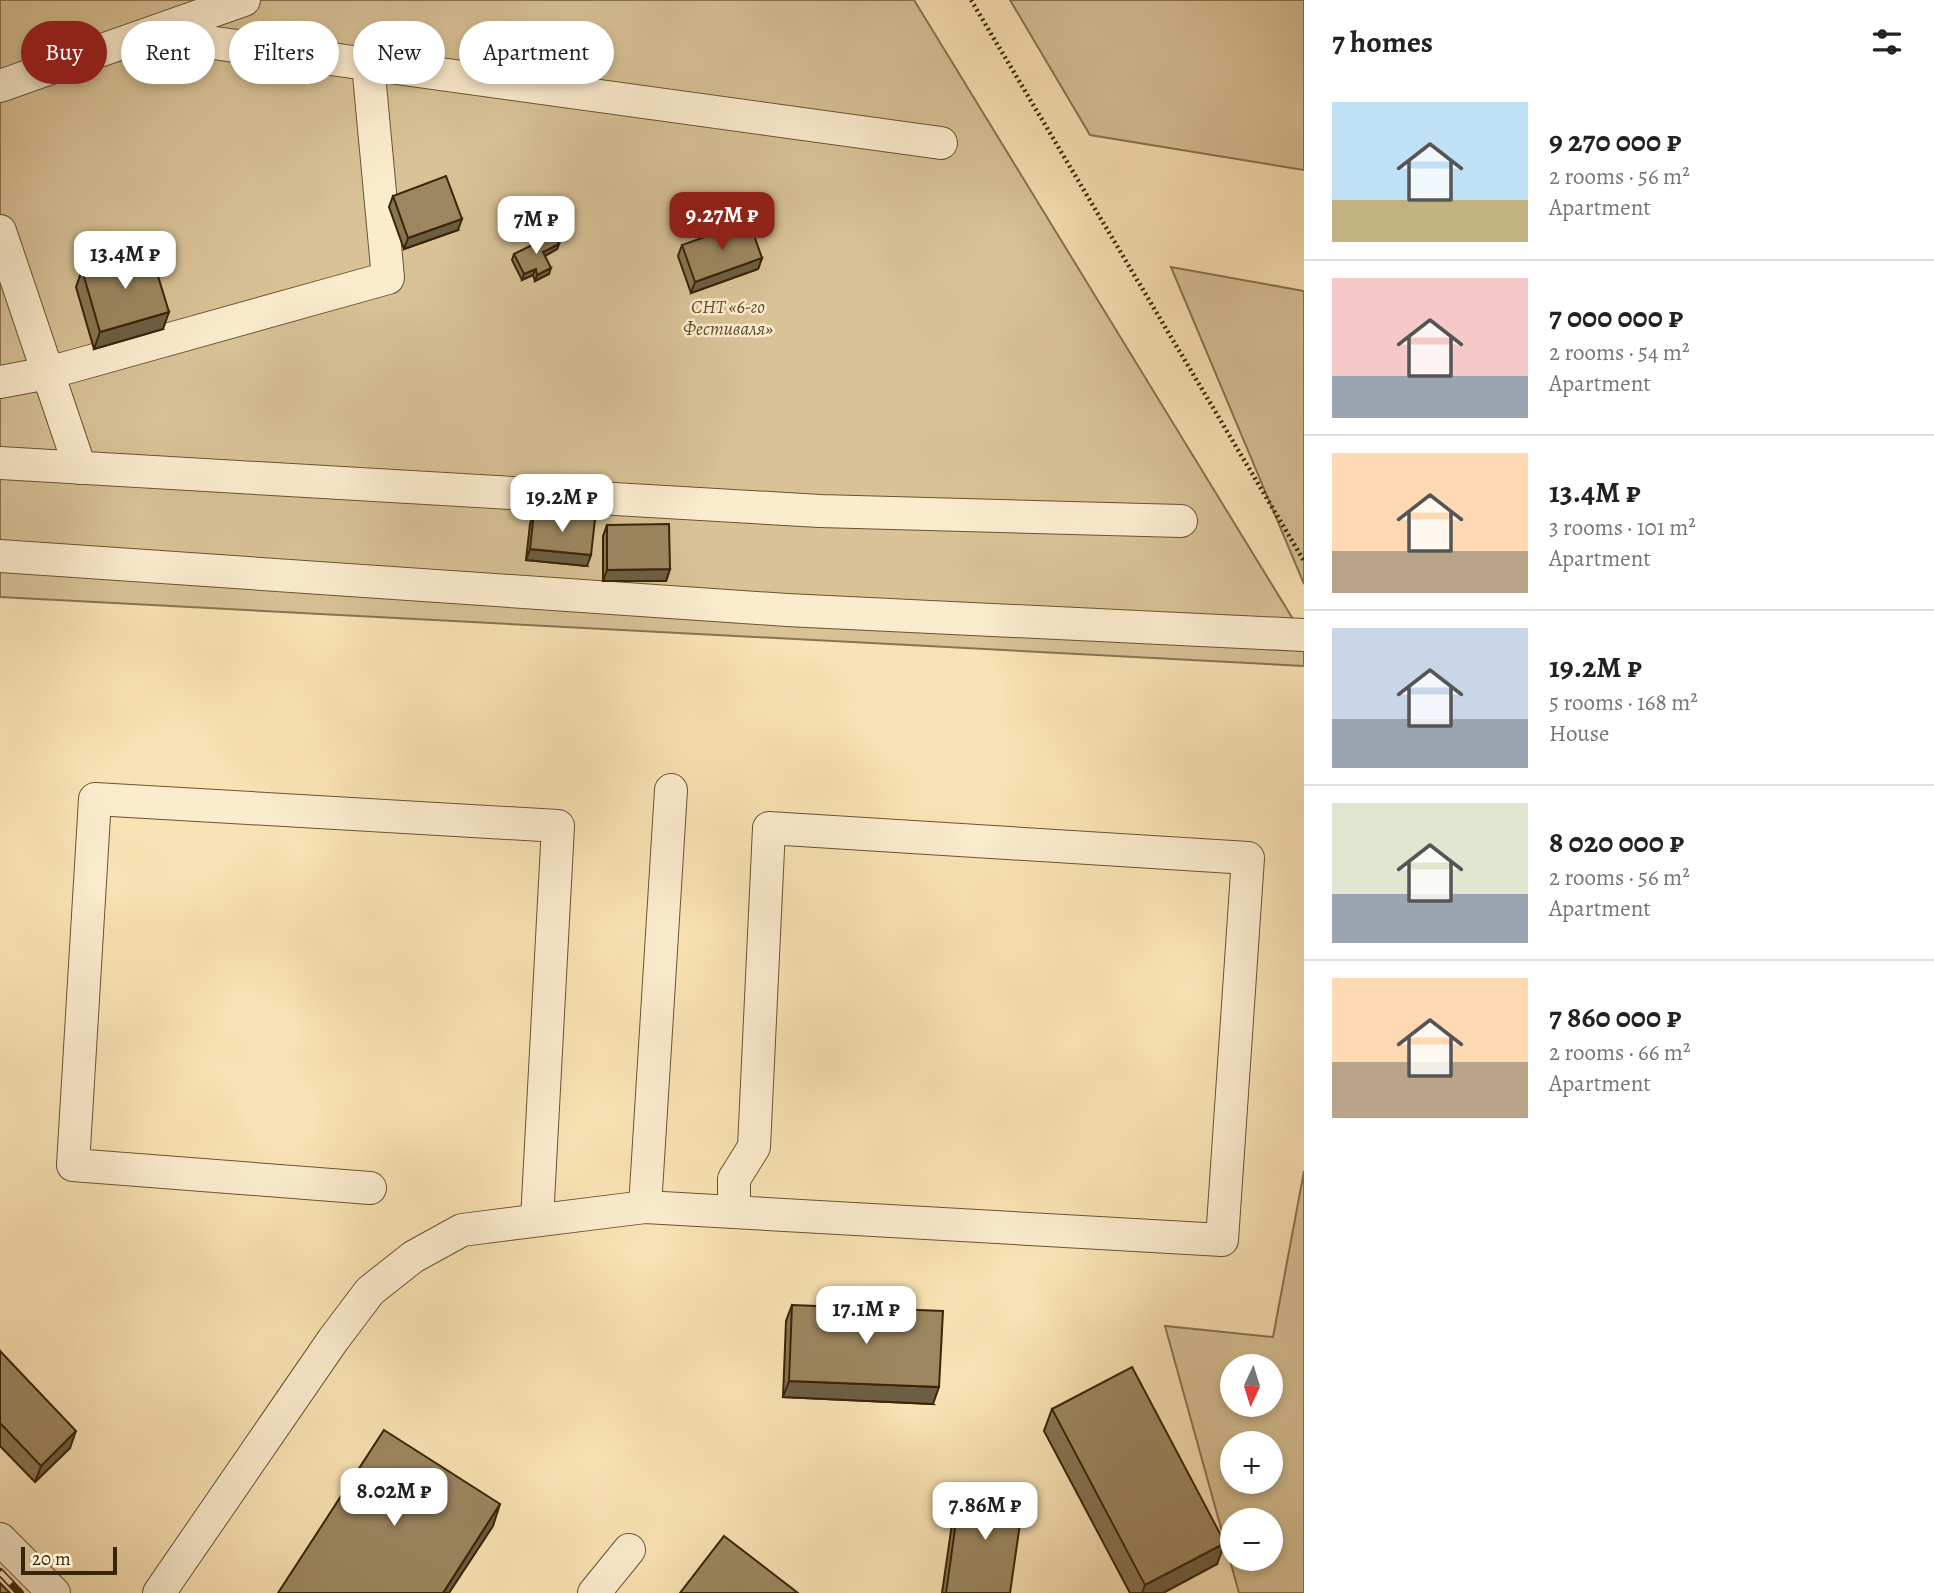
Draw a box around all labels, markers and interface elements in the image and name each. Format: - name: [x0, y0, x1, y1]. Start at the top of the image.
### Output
- chip: Buy: [21, 21, 107, 84]
- chip: Rent: [121, 21, 215, 84]
- chip: Filters: [229, 21, 339, 84]
- chip: New: [353, 21, 445, 84]
- chip: Apartment: [459, 21, 614, 84]
- text: 7 homes: [1332, 22, 1433, 62]
- icon: filters: [1868, 23, 1906, 61]
- text: 9 270 000 ₽: [1549, 121, 1681, 161]
- icon: home: [1388, 130, 1472, 214]
- text: 2 rooms · 56 m²: [1549, 161, 1690, 192]
- pin: 9.27M ₽: [657, 192, 787, 252]
- text: Apartment: [1549, 192, 1651, 223]
- pin: 7M ₽: [495, 196, 577, 256]
- text: 9.27M ₽: [686, 199, 758, 230]
- text: 7M ₽: [514, 203, 558, 234]
- pin: 13.4M ₽: [60, 232, 190, 291]
- text: 13.4M ₽: [90, 238, 160, 269]
- park label: СНТ «6-го Фестиваля»: [683, 294, 773, 342]
- text: 7 000 000 ₽: [1549, 297, 1683, 337]
- icon: home: [1388, 306, 1472, 390]
- text: 2 rooms · 54 m²: [1549, 337, 1690, 368]
- text: Apartment: [1549, 368, 1651, 399]
- text: 13.4M ₽: [1549, 472, 1641, 512]
- pin: 19.2M ₽: [497, 475, 627, 534]
- text: 19.2M ₽: [526, 481, 598, 512]
- icon: home: [1388, 481, 1472, 565]
- text: 3 rooms · 101 m²: [1549, 512, 1696, 543]
- text: Apartment: [1549, 543, 1651, 574]
- text: 19.2M ₽: [1549, 647, 1642, 687]
- icon: home: [1388, 656, 1472, 740]
- text: 5 rooms · 168 m²: [1549, 687, 1698, 718]
- text: House: [1549, 718, 1609, 749]
- text: 8 020 000 ₽: [1549, 822, 1684, 862]
- icon: home: [1388, 831, 1472, 915]
- text: 2 rooms · 56 m²: [1549, 862, 1690, 893]
- text: Apartment: [1549, 893, 1651, 924]
- text: 7 860 000 ₽: [1549, 997, 1681, 1037]
- icon: home: [1388, 1006, 1472, 1090]
- text: 2 rooms · 66 m²: [1549, 1037, 1691, 1068]
- text: Apartment: [1549, 1068, 1651, 1099]
- pin: 17.1M ₽: [801, 1286, 931, 1346]
- text: 17.1M ₽: [832, 1293, 900, 1324]
- north arrow: [1220, 1354, 1283, 1418]
- map controls: [1220, 1354, 1283, 1571]
- button: +: [1220, 1431, 1283, 1494]
- pin: 8.02M ₽: [329, 1468, 459, 1528]
- text: 8.02M ₽: [356, 1475, 432, 1506]
- pin: 7.86M ₽: [920, 1482, 1050, 1542]
- text: 7.86M ₽: [949, 1489, 1021, 1520]
- button: −: [1220, 1508, 1283, 1571]
- scale bar: [21, 1544, 117, 1576]
- text: 20 m: [32, 1546, 71, 1572]

